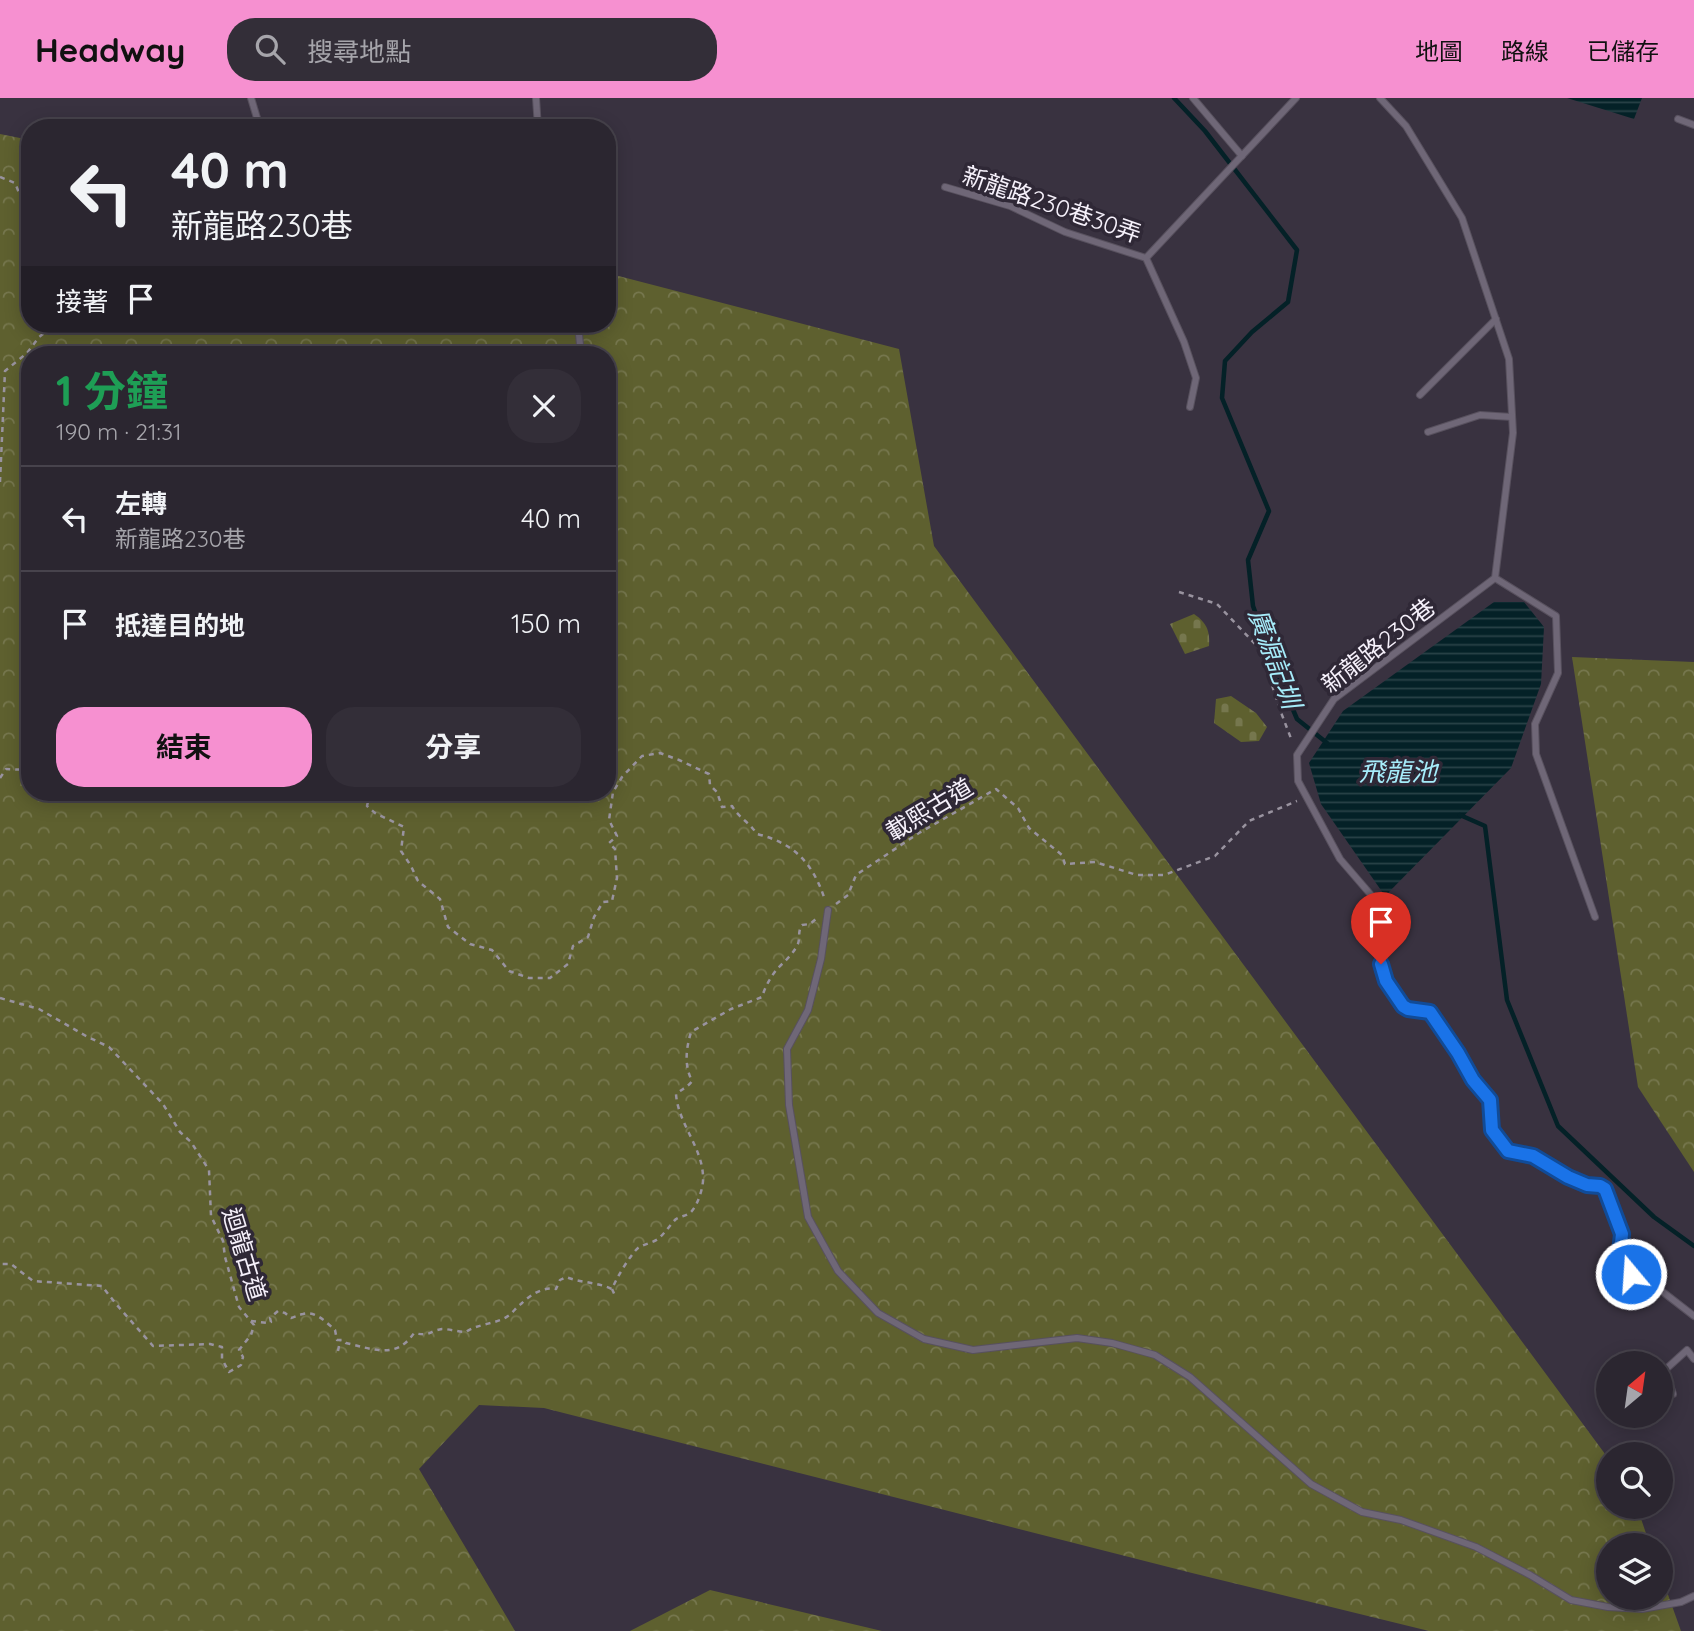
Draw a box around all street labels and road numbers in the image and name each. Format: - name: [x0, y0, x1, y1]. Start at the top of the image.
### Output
- street label: 新龍路230巷30弄: [959, 159, 1145, 249]
- street label: 新龍路230巷: [1315, 591, 1441, 699]
- street label: 載熙古道: [880, 771, 978, 847]
- street label: 迴龍古道: [217, 1204, 273, 1304]

